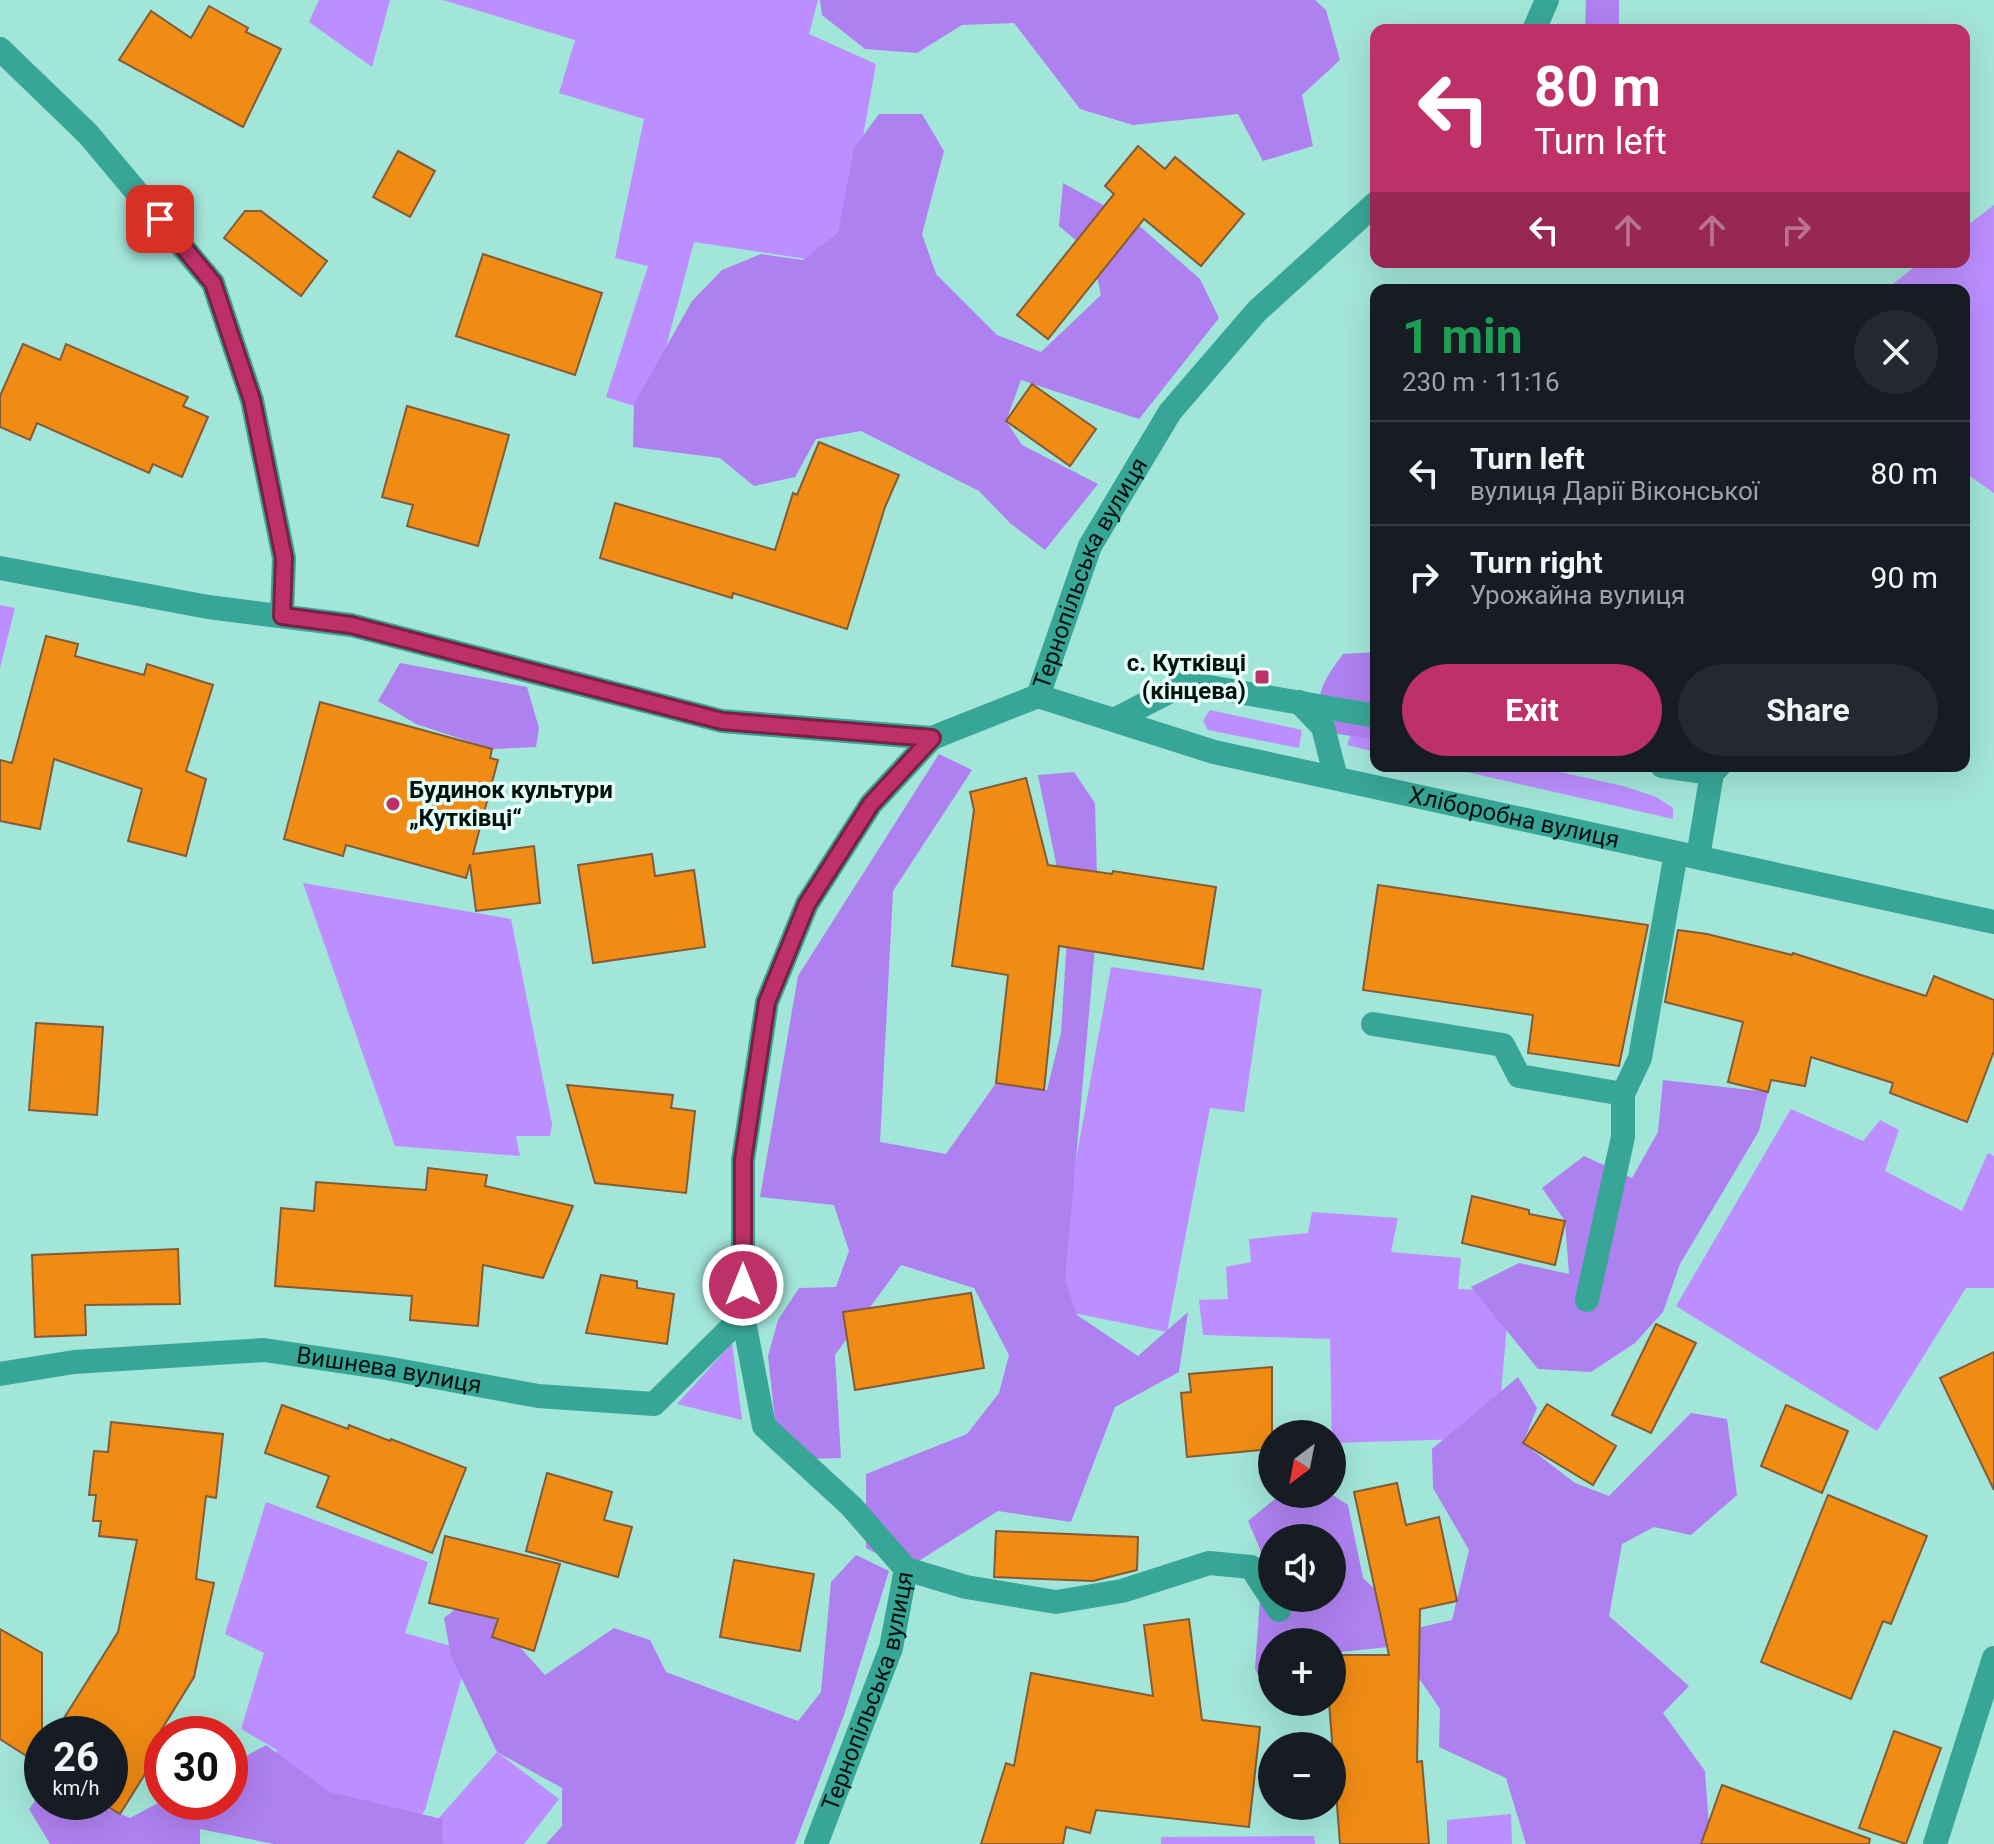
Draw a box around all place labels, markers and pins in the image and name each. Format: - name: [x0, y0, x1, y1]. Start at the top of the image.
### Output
- pin: [126, 185, 194, 253]
- place label: с. Кутківці (кінцева): [1127, 649, 1246, 705]
- marker: с. Кутківці (кінцева): [1253, 668, 1271, 686]
- place label: Будинок культури „Кутківці“: [409, 776, 613, 832]
- marker: Будинок культури „Кутківці“: [384, 795, 402, 813]

